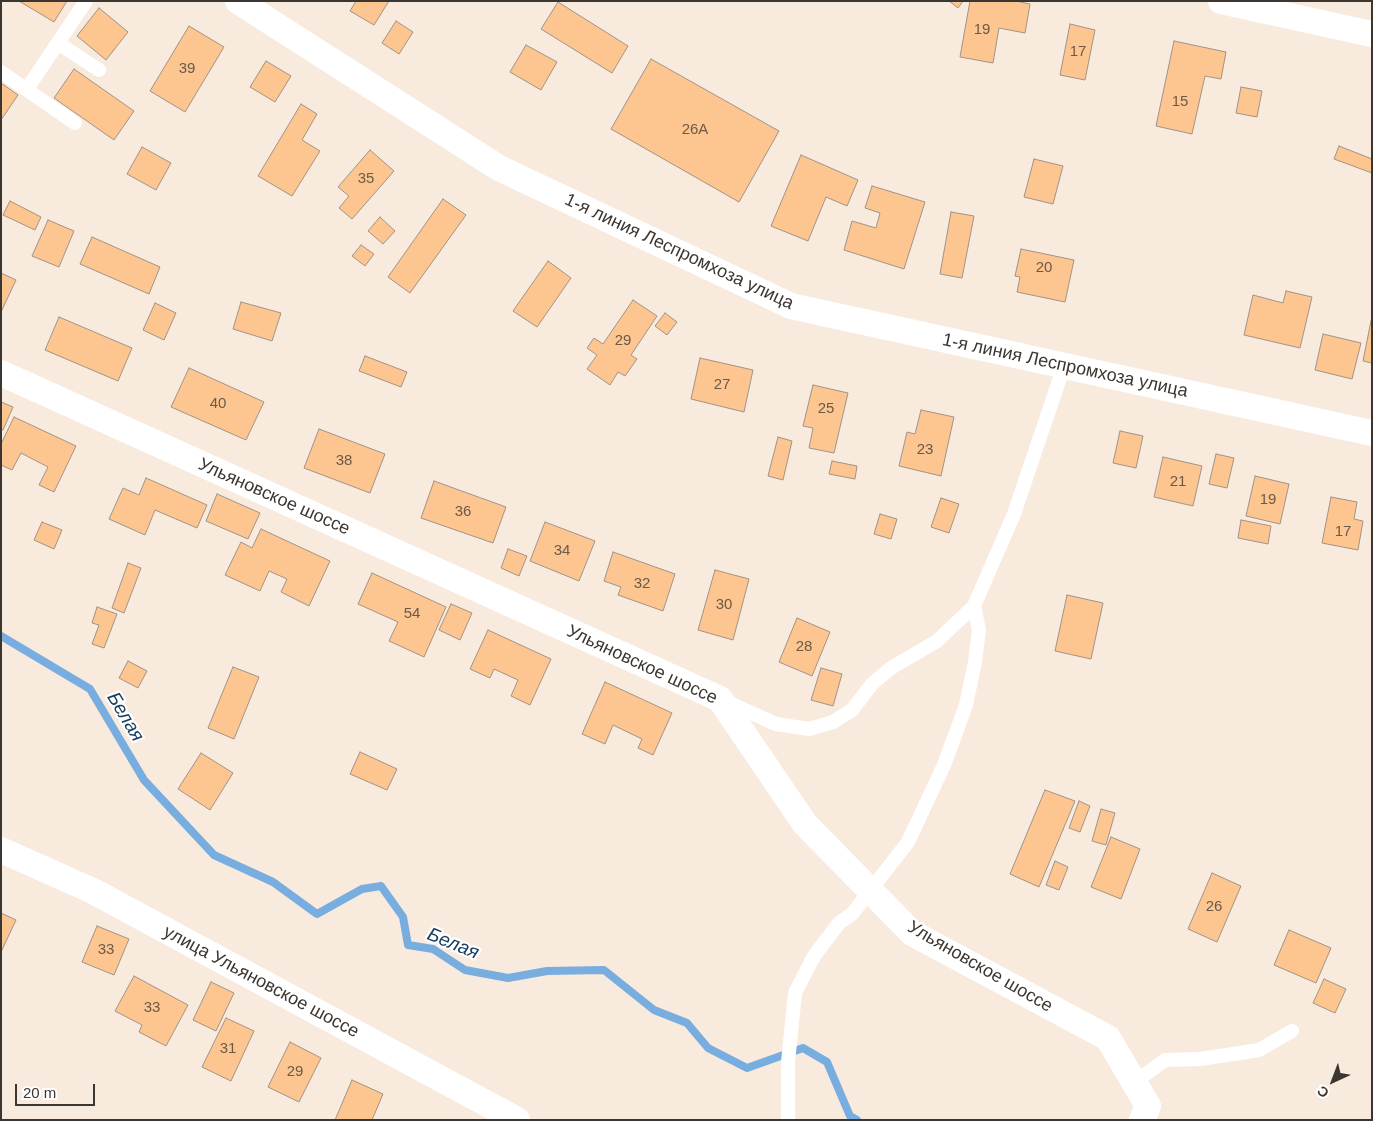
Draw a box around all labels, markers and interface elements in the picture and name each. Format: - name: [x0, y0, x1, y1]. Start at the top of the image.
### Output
- house number: 19: [974, 21, 990, 39]
- house number: 17: [1070, 43, 1086, 61]
- house number: 39: [179, 60, 195, 78]
- house number: 15: [1172, 93, 1188, 111]
- house number: 26А: [682, 121, 708, 139]
- house number: 35: [358, 170, 374, 188]
- street label: 1-я линия Леспромхоза улица: [561, 189, 797, 315]
- house number: 20: [1036, 259, 1052, 277]
- street label: 1-я линия Леспромхоза улица: [940, 329, 1190, 403]
- house number: 29: [615, 332, 631, 350]
- house number: 27: [714, 376, 730, 394]
- house number: 40: [210, 395, 226, 413]
- house number: 25: [818, 400, 834, 418]
- house number: 23: [917, 441, 933, 459]
- house number: 38: [336, 452, 352, 470]
- street label: Ульяновское шоссе: [195, 454, 353, 540]
- house number: 21: [1170, 473, 1186, 491]
- house number: 19: [1260, 491, 1276, 509]
- house number: 36: [455, 503, 471, 521]
- house number: 17: [1335, 523, 1351, 541]
- house number: 34: [554, 542, 570, 560]
- house number: 32: [634, 575, 650, 593]
- house number: 30: [716, 596, 732, 614]
- house number: 54: [404, 605, 420, 623]
- street label: Ульяновское шоссе: [563, 621, 721, 709]
- house number: 28: [796, 638, 812, 656]
- water label: Белая: [101, 688, 149, 746]
- house number: 26: [1206, 898, 1222, 916]
- street label: Ульяновское шоссе: [904, 917, 1056, 1017]
- street label: улица Ульяновское шоссе: [160, 921, 362, 1043]
- water label: Белая: [424, 923, 482, 965]
- house number: 33: [98, 941, 114, 959]
- house number: 33: [144, 999, 160, 1017]
- house number: 31: [220, 1040, 236, 1058]
- north arrow: [1308, 1056, 1358, 1106]
- house number: 29: [287, 1063, 303, 1081]
- scale bar: [18, 1074, 98, 1106]
- text: С: [1314, 1083, 1332, 1101]
- text: 20 m: [23, 1084, 56, 1101]

